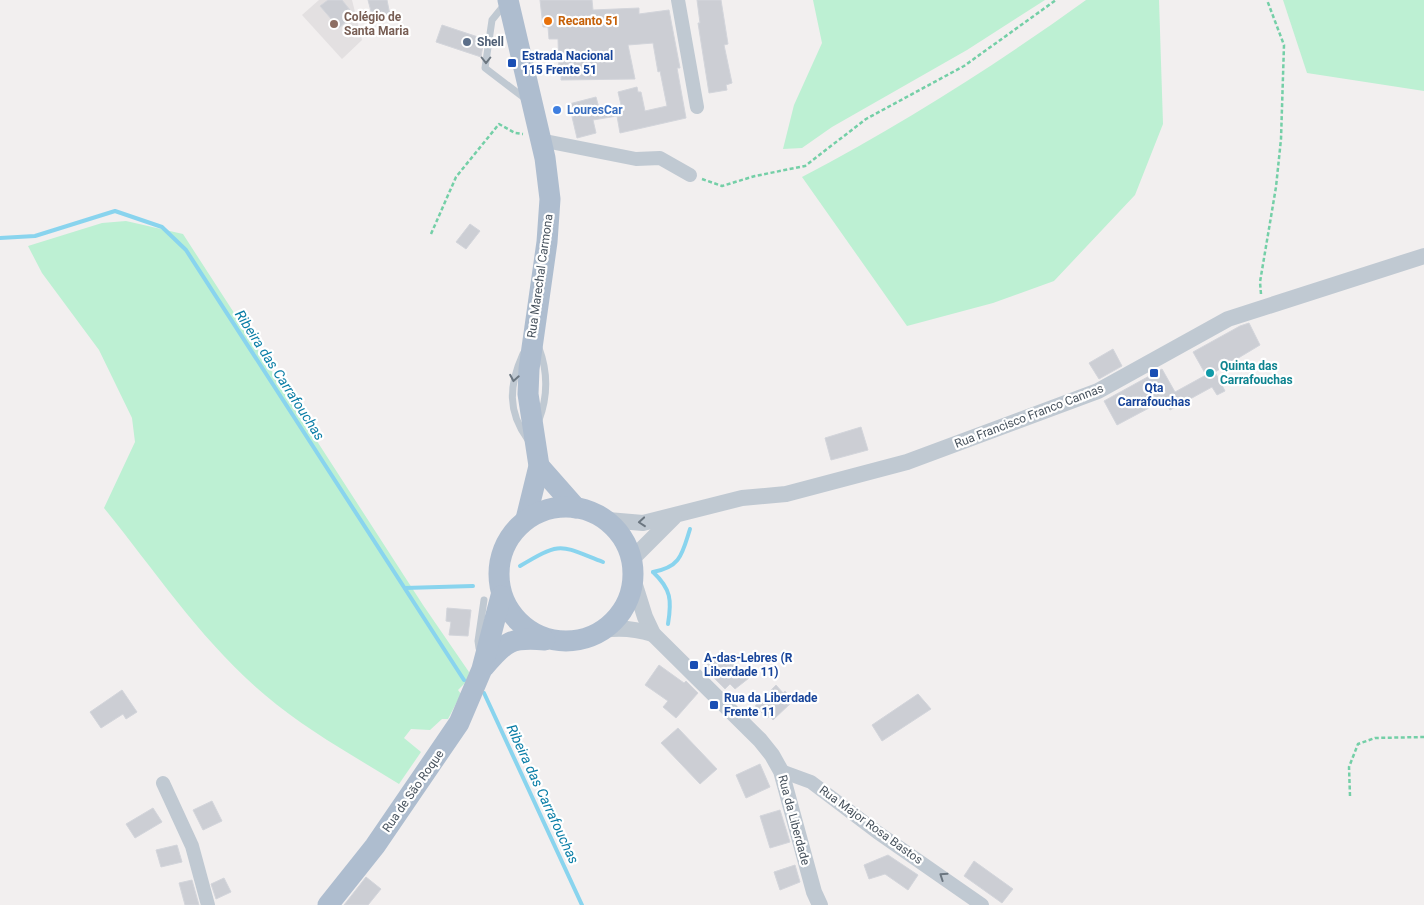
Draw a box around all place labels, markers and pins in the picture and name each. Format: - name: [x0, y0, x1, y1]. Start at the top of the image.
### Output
- place label: Colégio de Santa Maria: [344, 10, 410, 38]
- place label: Recanto 51: [558, 14, 619, 28]
- marker: Recanto 51: [542, 15, 554, 27]
- marker: Colégio de Santa Maria: [328, 18, 340, 30]
- place label: Shell: [477, 35, 504, 49]
- marker: Shell: [461, 36, 473, 48]
- place label: Estrada Nacional 115 Frente 51: [522, 49, 613, 77]
- marker: Estrada Nacional 115 Frente 51: [506, 57, 518, 69]
- place label: LouresCar: [567, 103, 623, 117]
- marker: LouresCar: [551, 104, 563, 116]
- place label: Quinta das Carrafouchas: [1220, 359, 1293, 387]
- marker: Qta Carrafouchas: [1148, 367, 1160, 379]
- marker: Quinta das Carrafouchas: [1204, 367, 1216, 379]
- place label: Qta Carrafouchas: [1118, 381, 1190, 409]
- place label: A-das-Lebres (R Liberdade 11): [704, 651, 793, 679]
- marker: A-das-Lebres (R Liberdade 11): [688, 659, 700, 671]
- place label: Rua da Liberdade Frente 11: [724, 691, 818, 719]
- marker: Rua da Liberdade Frente 11: [708, 699, 720, 711]

